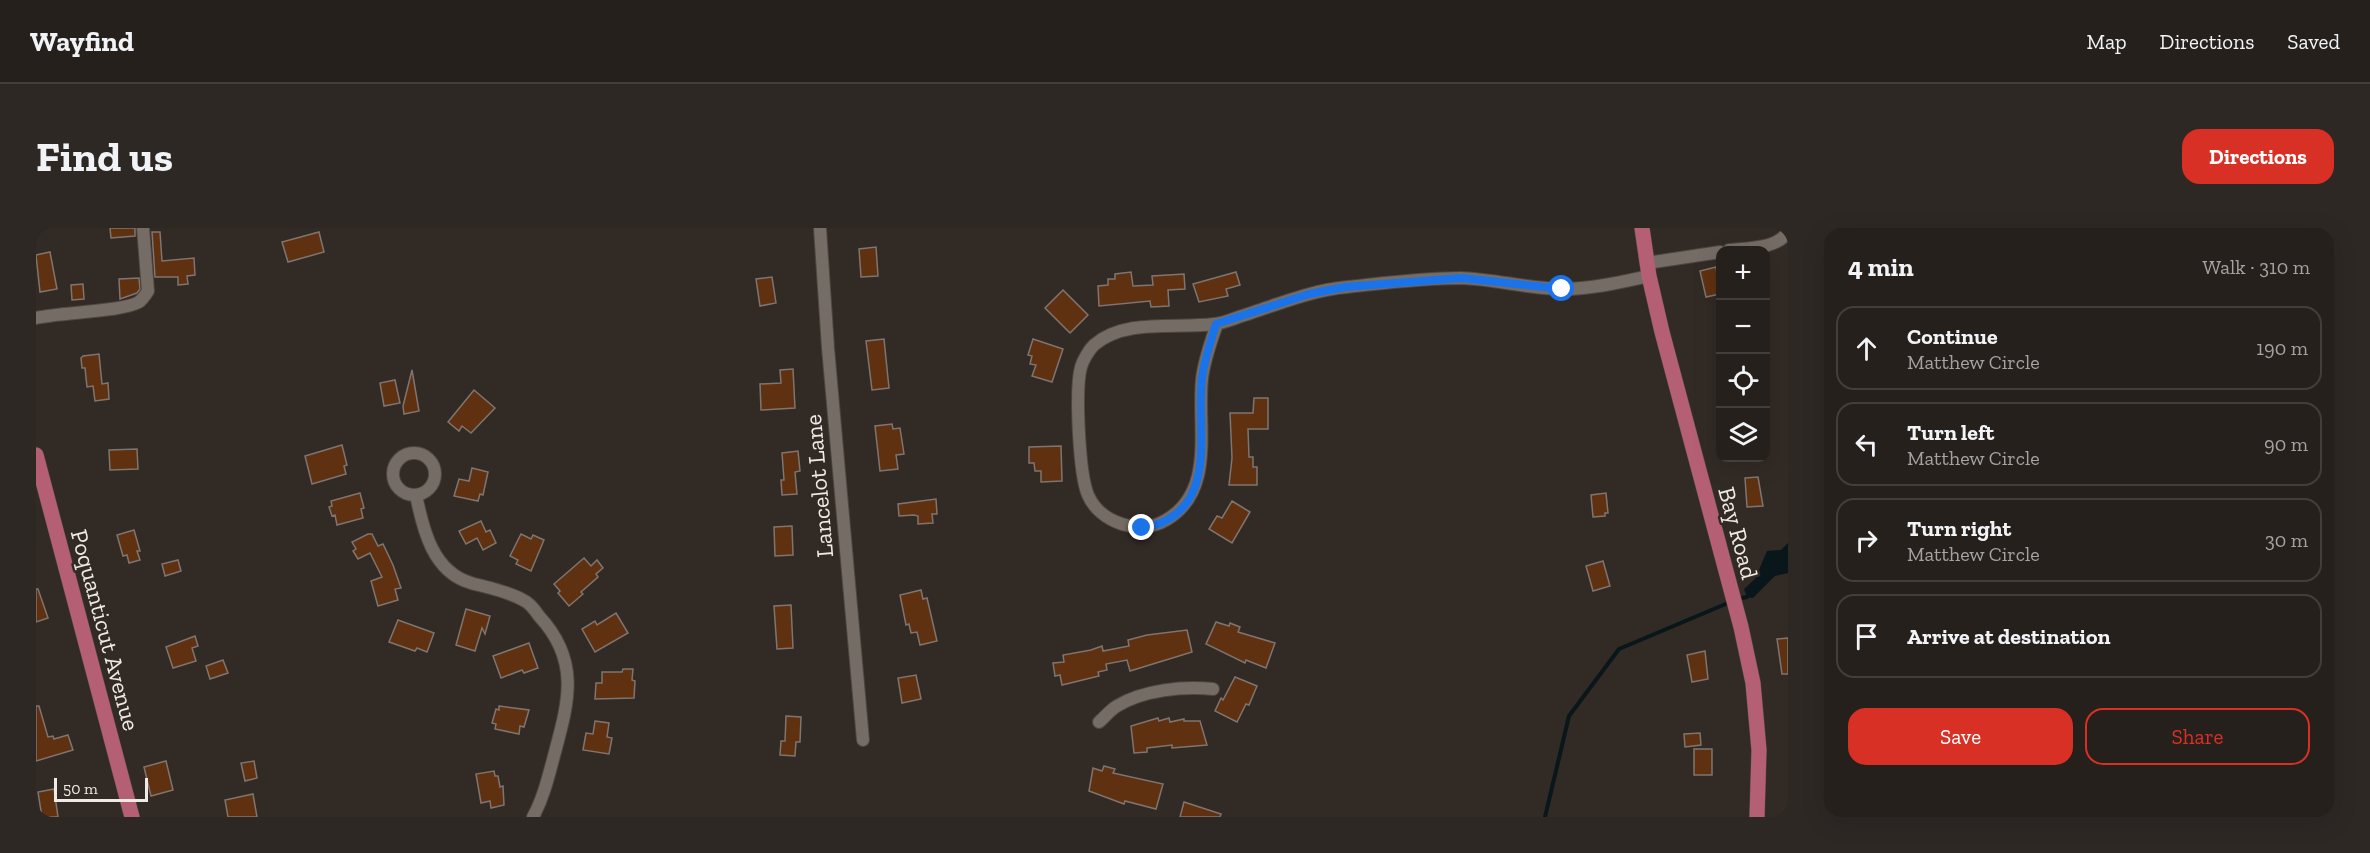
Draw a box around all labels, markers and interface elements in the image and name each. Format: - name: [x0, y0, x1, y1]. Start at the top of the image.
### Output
- text: Wayfind: [30, 25, 134, 58]
- text: Map: [2087, 29, 2127, 54]
- text: Directions: [2160, 29, 2254, 54]
- text: Saved: [2287, 29, 2340, 54]
- button: Directions: [2182, 129, 2334, 184]
- text: Find us: [36, 131, 173, 182]
- map controls: [1716, 246, 1770, 462]
- button: +: [1716, 246, 1770, 300]
- text: 4 min: [1848, 251, 1914, 283]
- text: Walk · 310 m: [2203, 255, 2310, 279]
- route start: [1548, 275, 1574, 301]
- button: −: [1716, 300, 1770, 354]
- text: Continue: [1907, 323, 1998, 350]
- icon: ahead: [1850, 332, 1883, 365]
- text: 190 m: [2256, 336, 2308, 360]
- text: Matthew Circle: [1907, 350, 2040, 374]
- button: locate: [1716, 354, 1770, 408]
- button: layers: [1716, 408, 1770, 462]
- street label: Lancelot Lane: [798, 413, 839, 559]
- text: Turn left: [1907, 419, 1994, 446]
- icon: left: [1850, 428, 1883, 461]
- text: 90 m: [2264, 432, 2308, 456]
- text: Matthew Circle: [1907, 446, 2040, 470]
- street label: Bay Road: [1712, 484, 1765, 582]
- route end: [1128, 514, 1154, 540]
- text: Turn right: [1907, 515, 2011, 542]
- icon: right: [1850, 524, 1883, 557]
- street label: Poquanticut Avenue: [65, 526, 146, 734]
- text: 30 m: [2265, 528, 2308, 552]
- text: Matthew Circle: [1907, 542, 2040, 566]
- icon: arrive: [1850, 620, 1883, 653]
- text: Arrive at destination: [1907, 623, 2110, 650]
- button: Save: [1848, 708, 2073, 765]
- button: Share: [2085, 708, 2310, 765]
- scale bar: [54, 775, 148, 802]
- text: 50 m: [63, 779, 98, 798]

